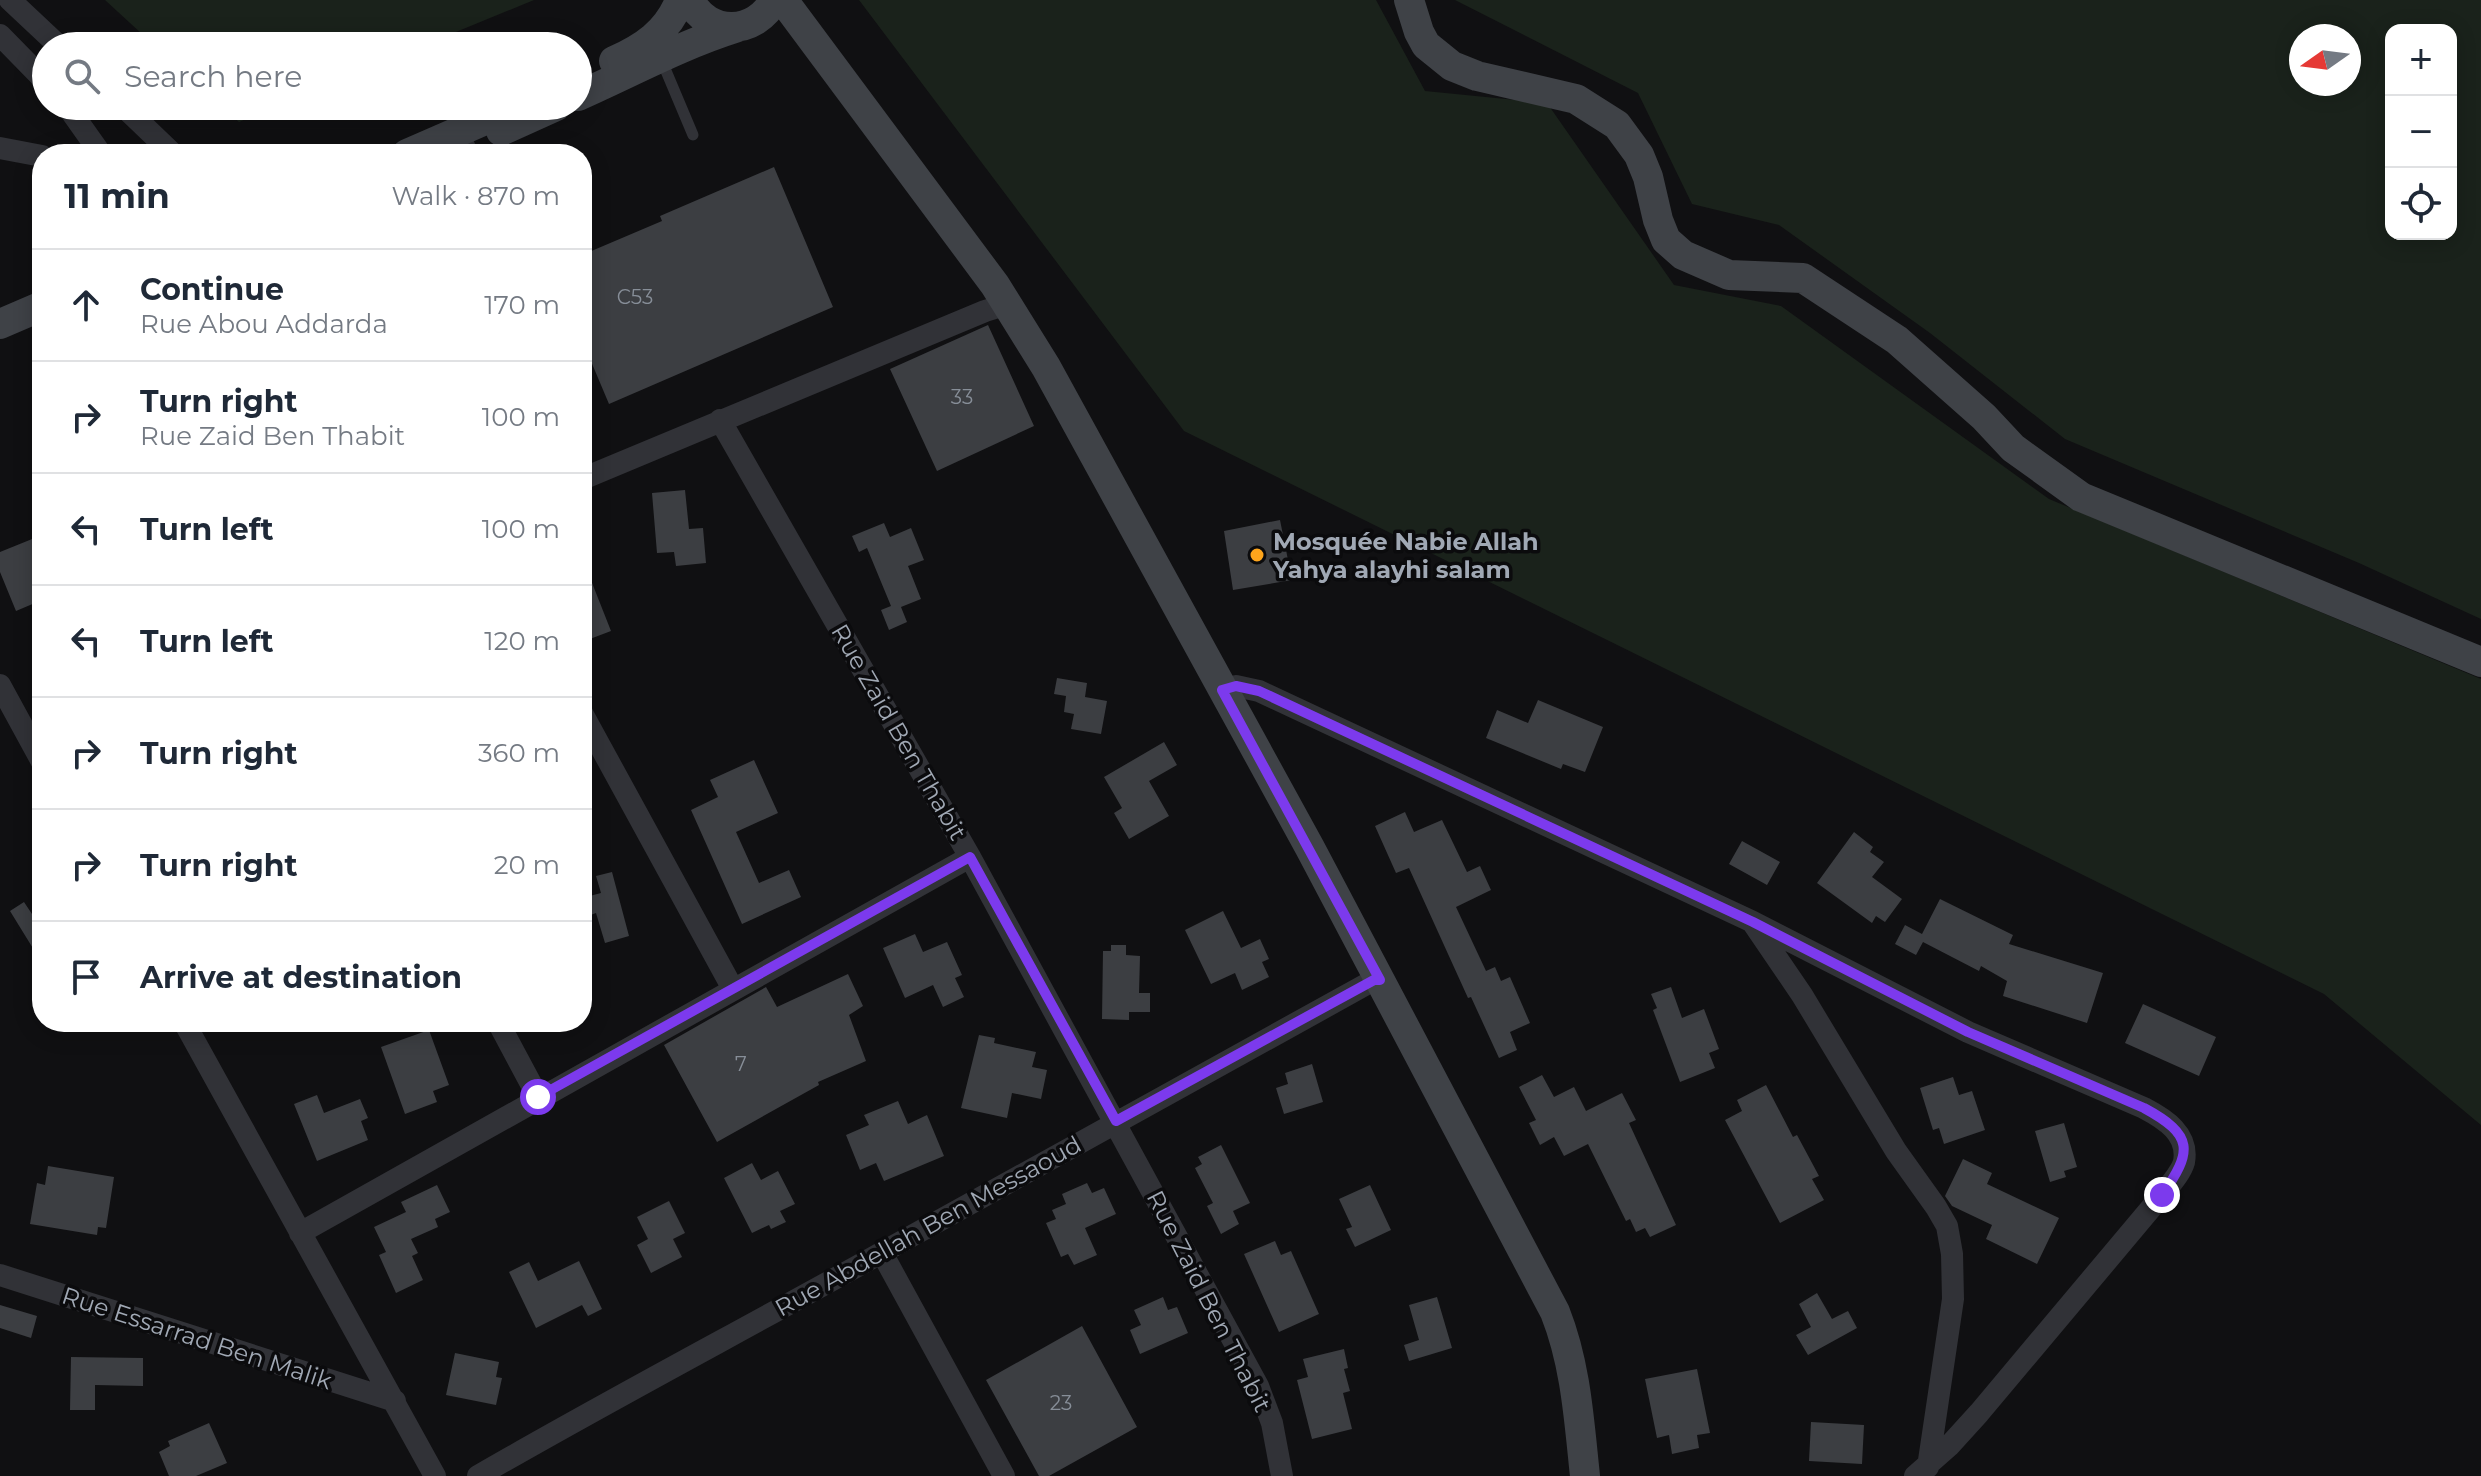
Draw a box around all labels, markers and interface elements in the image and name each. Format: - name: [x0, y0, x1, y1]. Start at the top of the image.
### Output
- north arrow: [2289, 24, 2361, 96]
- map controls: [2385, 24, 2457, 240]
- button: +: [2385, 24, 2457, 96]
- search box: [32, 32, 592, 120]
- icon: search: [60, 54, 104, 98]
- text: Search here: [124, 58, 302, 95]
- button: −: [2385, 96, 2457, 168]
- button: locate: [2385, 168, 2457, 240]
- text: 11 min: [64, 175, 170, 217]
- text: Walk · 870 m: [391, 180, 560, 212]
- text: Continue: [140, 271, 284, 308]
- icon: ahead: [64, 283, 108, 327]
- house number: C53: [617, 285, 653, 309]
- text: 170 m: [484, 289, 560, 321]
- text: Rue Abou Addarda: [140, 308, 388, 340]
- text: Turn right: [140, 383, 297, 420]
- house number: 33: [951, 385, 973, 409]
- icon: right: [64, 395, 108, 439]
- text: 100 m: [482, 401, 560, 433]
- text: Rue Zaid Ben Thabit: [140, 420, 405, 452]
- icon: left: [64, 507, 108, 551]
- text: Turn left: [140, 511, 273, 548]
- text: 100 m: [482, 513, 560, 545]
- place label: Mosquée Nabie Allah Yahya alayhi salam: [1272, 527, 1539, 584]
- marker: Mosquée Nabie Allah Yahya alayhi salam: [1248, 546, 1266, 564]
- icon: left: [64, 619, 108, 663]
- street label: Rue Zaid Ben Thabit: [825, 619, 973, 845]
- text: Turn left: [140, 623, 273, 660]
- text: 120 m: [484, 625, 560, 657]
- icon: right: [64, 731, 108, 775]
- text: Turn right: [140, 735, 297, 772]
- text: 360 m: [478, 737, 560, 769]
- icon: right: [64, 843, 108, 887]
- text: Turn right: [140, 847, 297, 884]
- text: 20 m: [494, 849, 560, 881]
- icon: arrive: [64, 955, 108, 999]
- text: Arrive at destination: [140, 959, 462, 996]
- house number: 7: [735, 1052, 747, 1076]
- route start: [520, 1079, 556, 1115]
- street label: Rue Abdellah Ben Messaoud: [770, 1130, 1086, 1322]
- route end: [2144, 1177, 2180, 1213]
- street label: Rue Zaid Ben Thabit: [1141, 1185, 1278, 1417]
- street label: Rue Essarrad Ben Malik: [58, 1281, 336, 1396]
- house number: 23: [1050, 1391, 1072, 1415]

